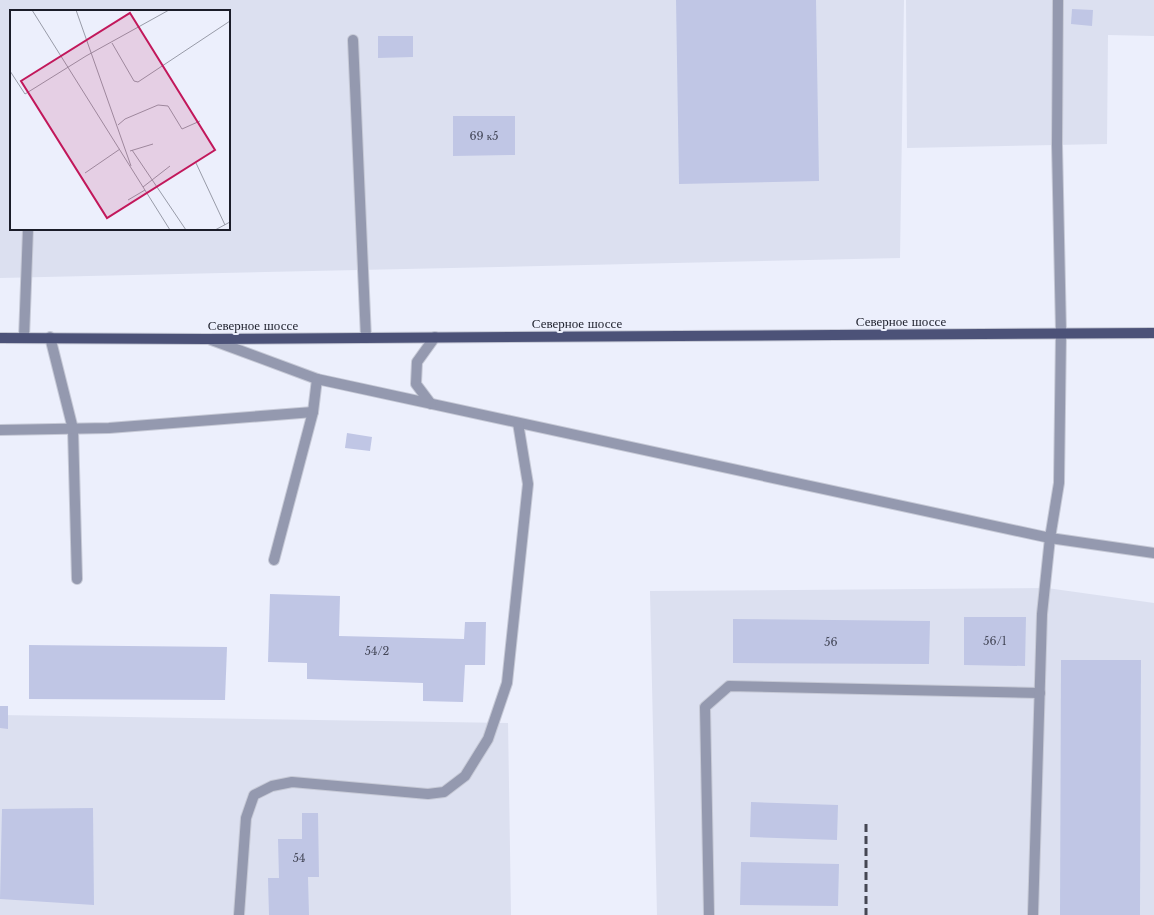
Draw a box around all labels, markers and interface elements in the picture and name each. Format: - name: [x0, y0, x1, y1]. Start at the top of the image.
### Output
- inset map: [10, 10, 230, 230]
- house number: 69 к5: [470, 129, 498, 143]
- street label: Северное шоссе: [856, 313, 946, 330]
- street label: Северное шоссе: [532, 315, 622, 332]
- street label: Северное шоссе: [208, 317, 298, 334]
- house number: 56/1: [983, 634, 1007, 648]
- house number: 56: [824, 635, 838, 649]
- house number: 54/2: [365, 644, 389, 658]
- house number: 54: [293, 851, 305, 865]

